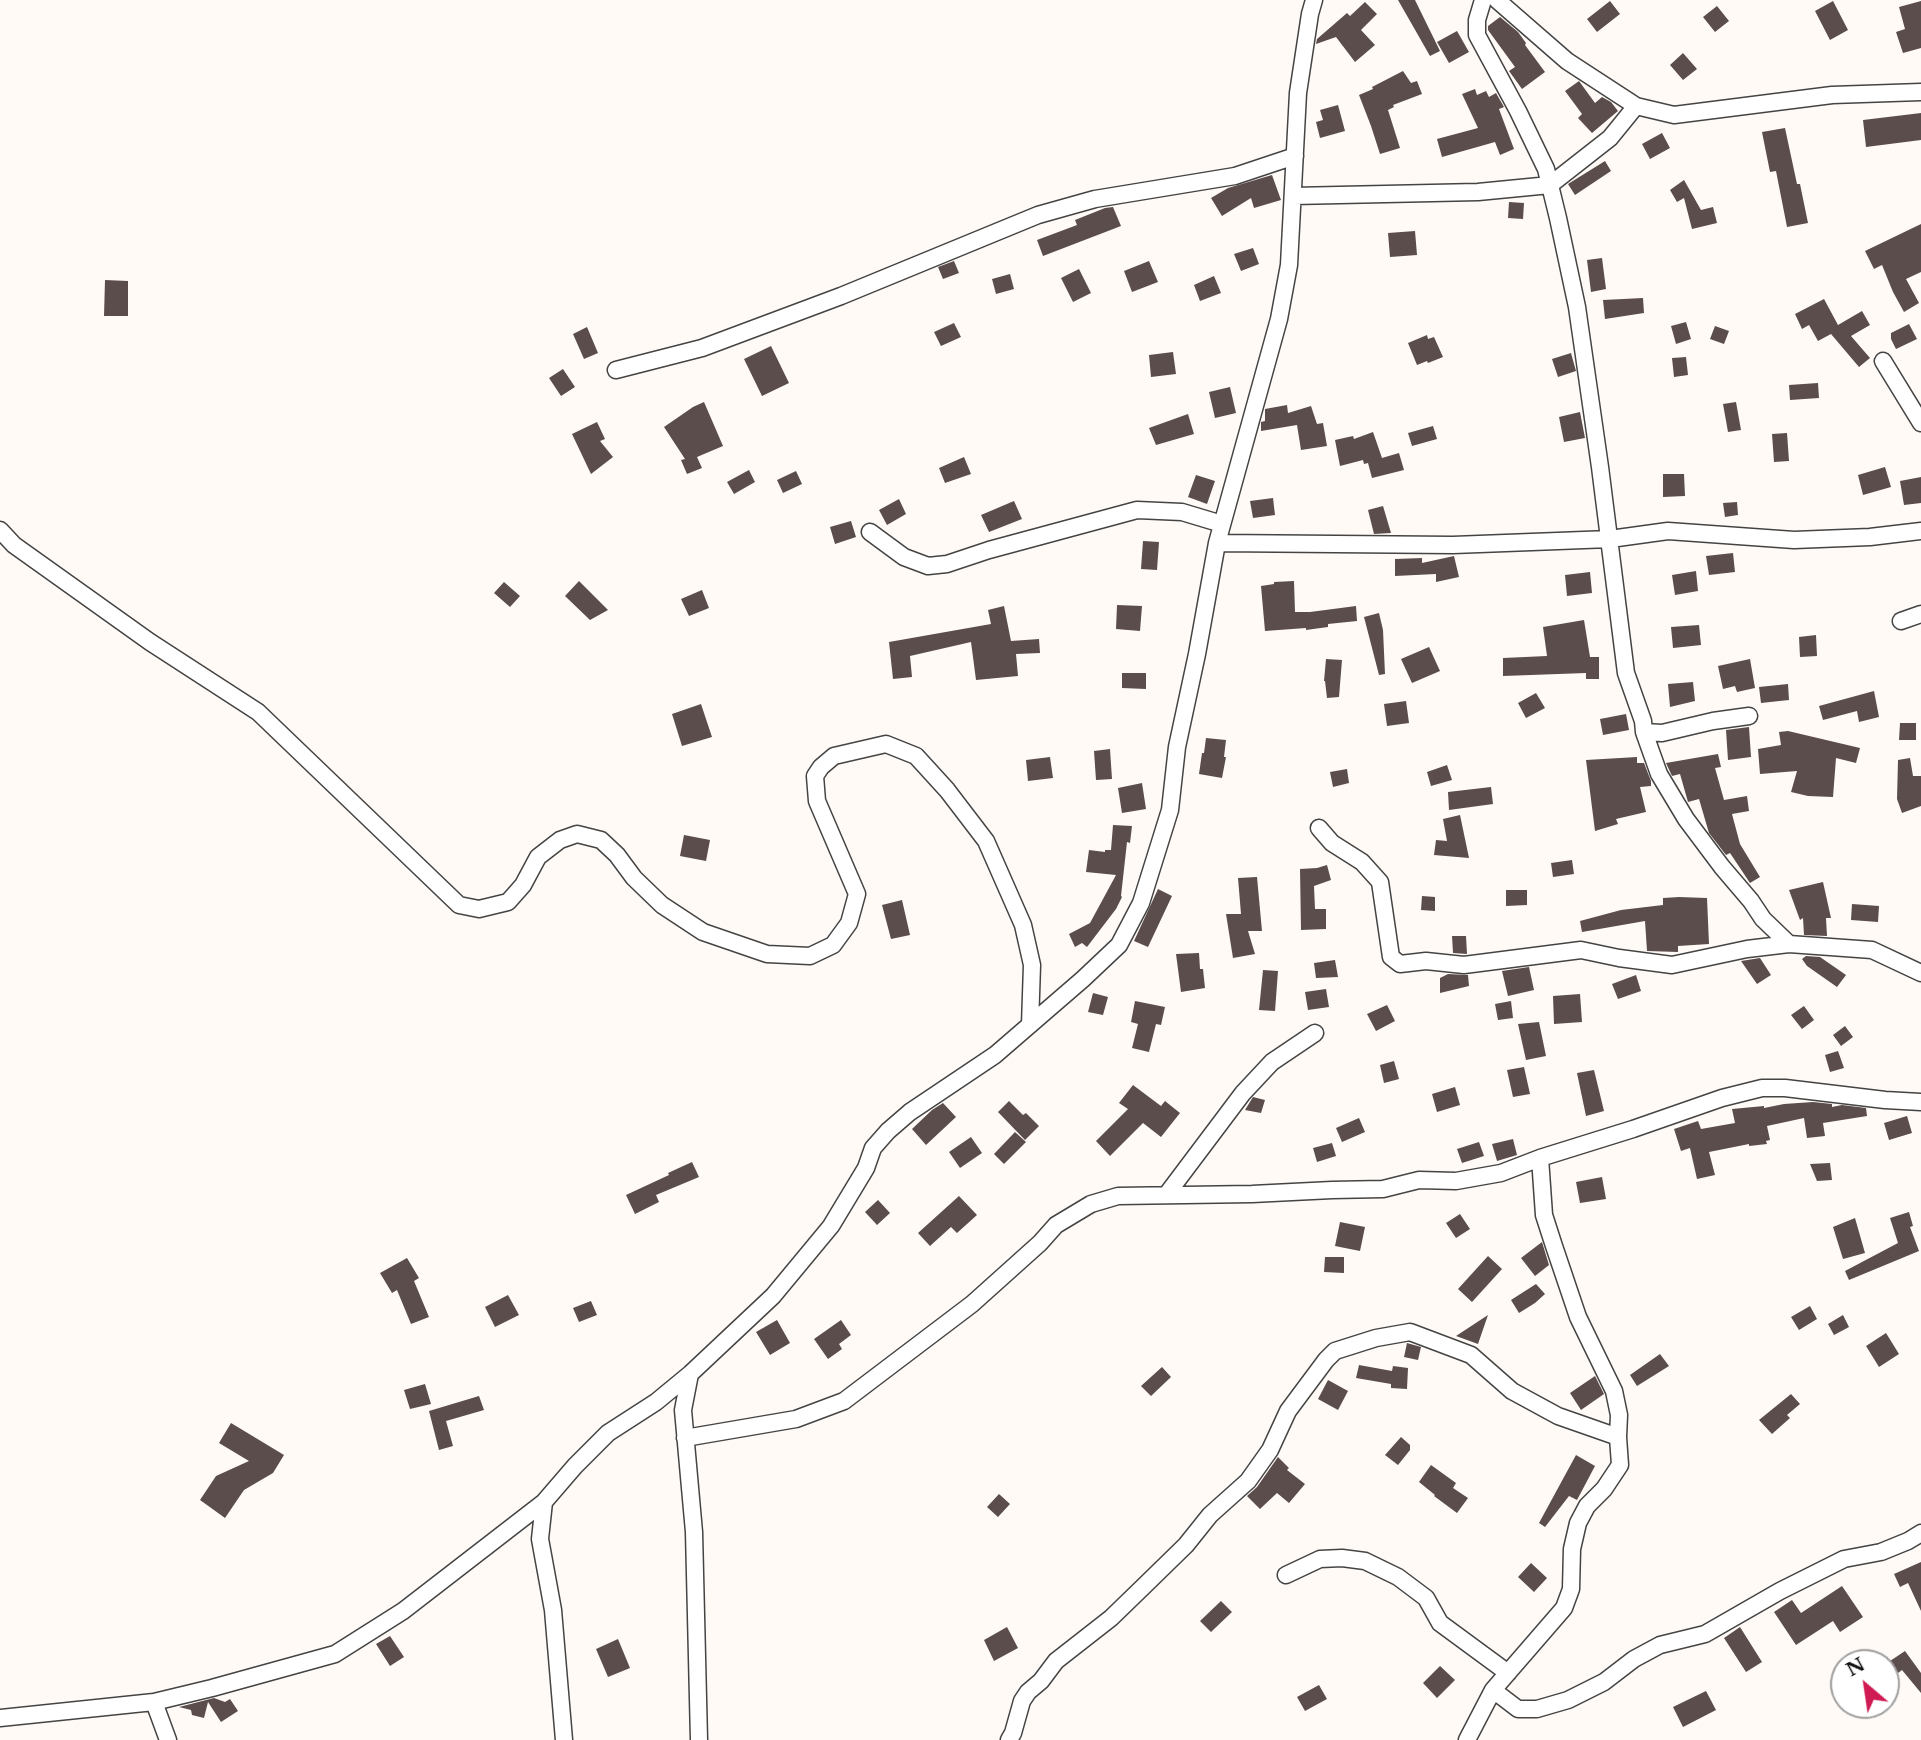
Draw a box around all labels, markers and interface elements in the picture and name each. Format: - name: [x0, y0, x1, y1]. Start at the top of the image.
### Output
- north arrow: [1830, 1649, 1900, 1719]
- text: N: [1842, 1653, 1869, 1681]

